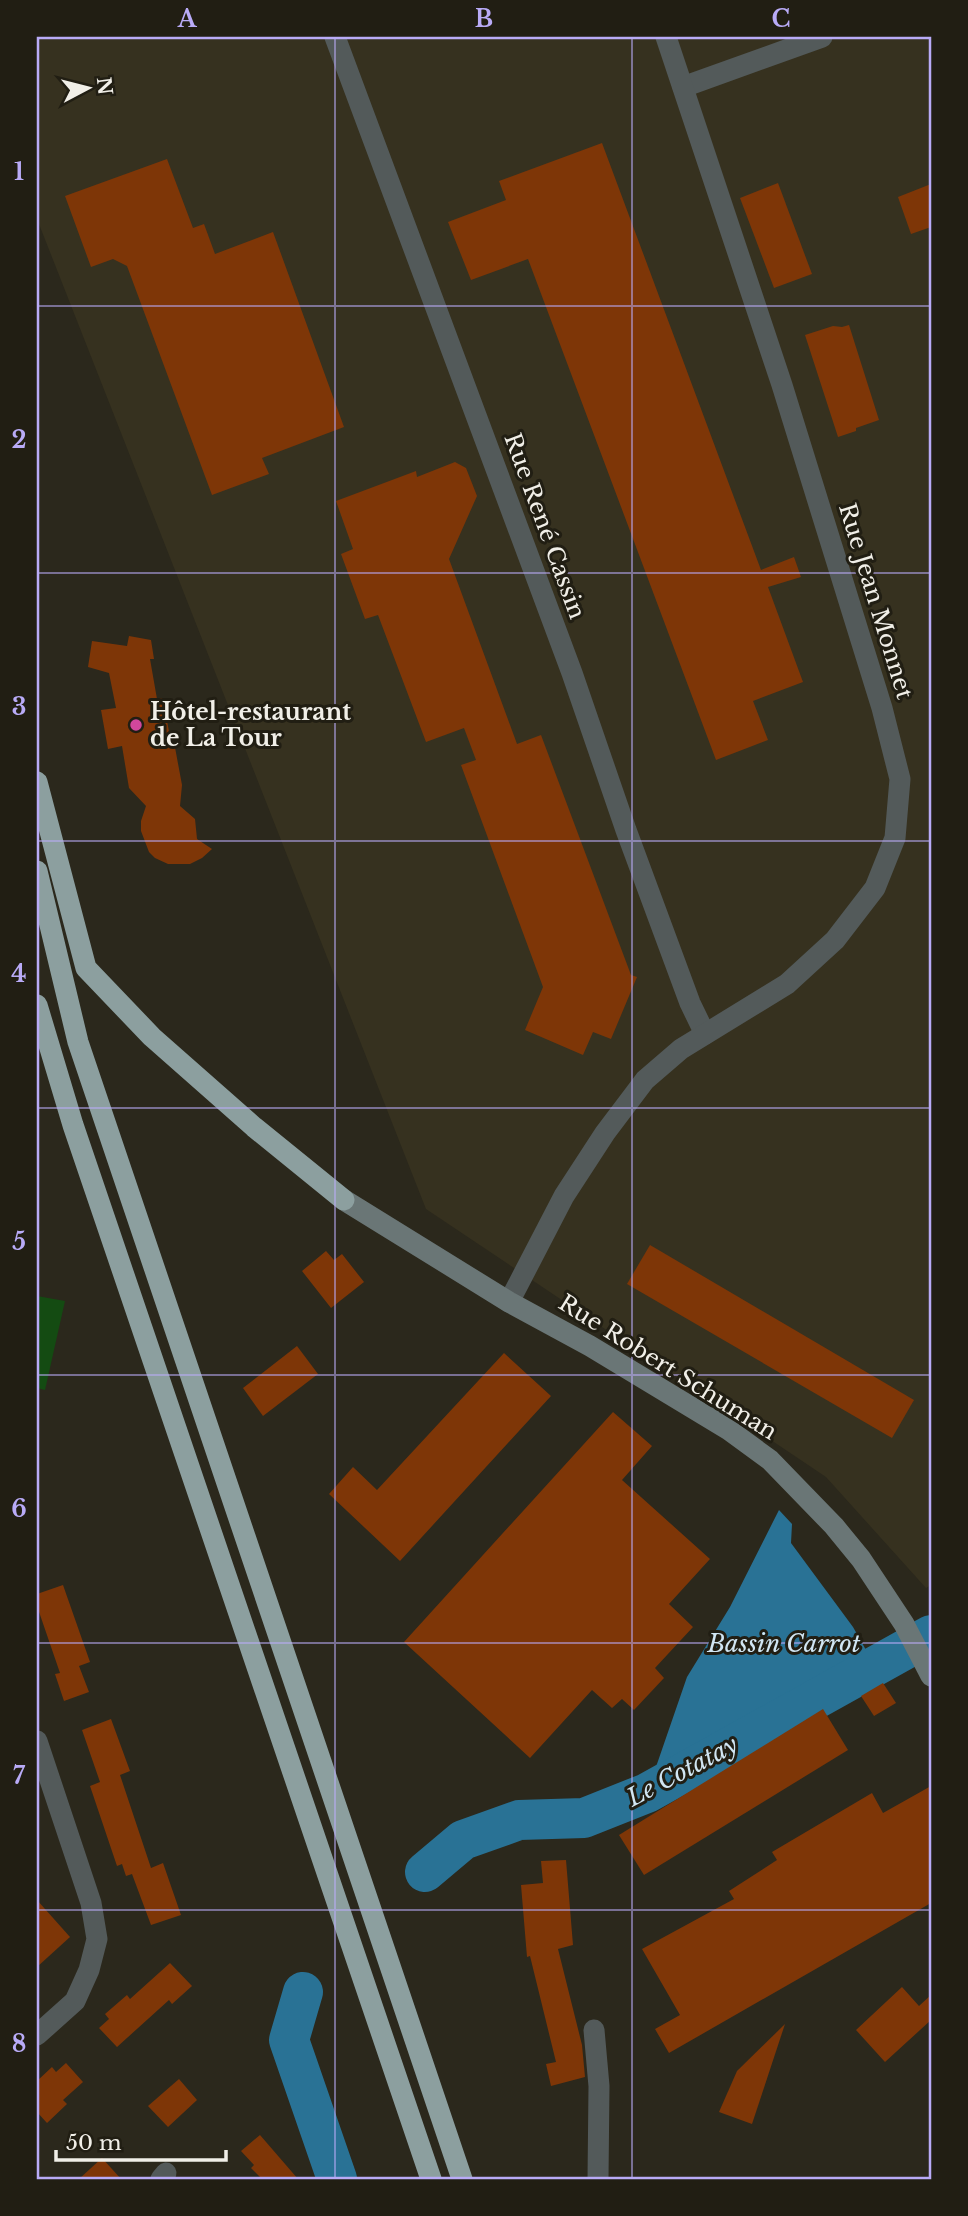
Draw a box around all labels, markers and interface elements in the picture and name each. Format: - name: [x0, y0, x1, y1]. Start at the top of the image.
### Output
- text: A: [177, 5, 198, 33]
- text: B: [475, 5, 493, 33]
- text: C: [772, 5, 790, 33]
- north arrow: [52, 52, 122, 122]
- text: N: [92, 76, 117, 96]
- text: 1: [14, 158, 24, 186]
- text: 2: [12, 426, 26, 454]
- street label: Rue René Cassin: [498, 429, 592, 623]
- street label: Rue Jean Monnet: [833, 500, 919, 703]
- text: 3: [12, 693, 26, 721]
- place label: Hôtel-restaurant de La Tour: [150, 698, 351, 752]
- marker: Hôtel-restaurant de La Tour: [128, 717, 144, 733]
- text: 4: [11, 960, 27, 988]
- text: 5: [12, 1228, 26, 1256]
- street label: Rue Robert Schuman: [554, 1288, 783, 1446]
- text: 6: [11, 1495, 27, 1523]
- water label: Bassin Carrot: [707, 1629, 861, 1658]
- water label: Le Cotatay: [621, 1729, 743, 1813]
- text: 7: [13, 1762, 26, 1790]
- text: 8: [12, 2030, 26, 2058]
- scale bar: [56, 2118, 226, 2162]
- text: 50 m: [66, 2130, 122, 2156]

